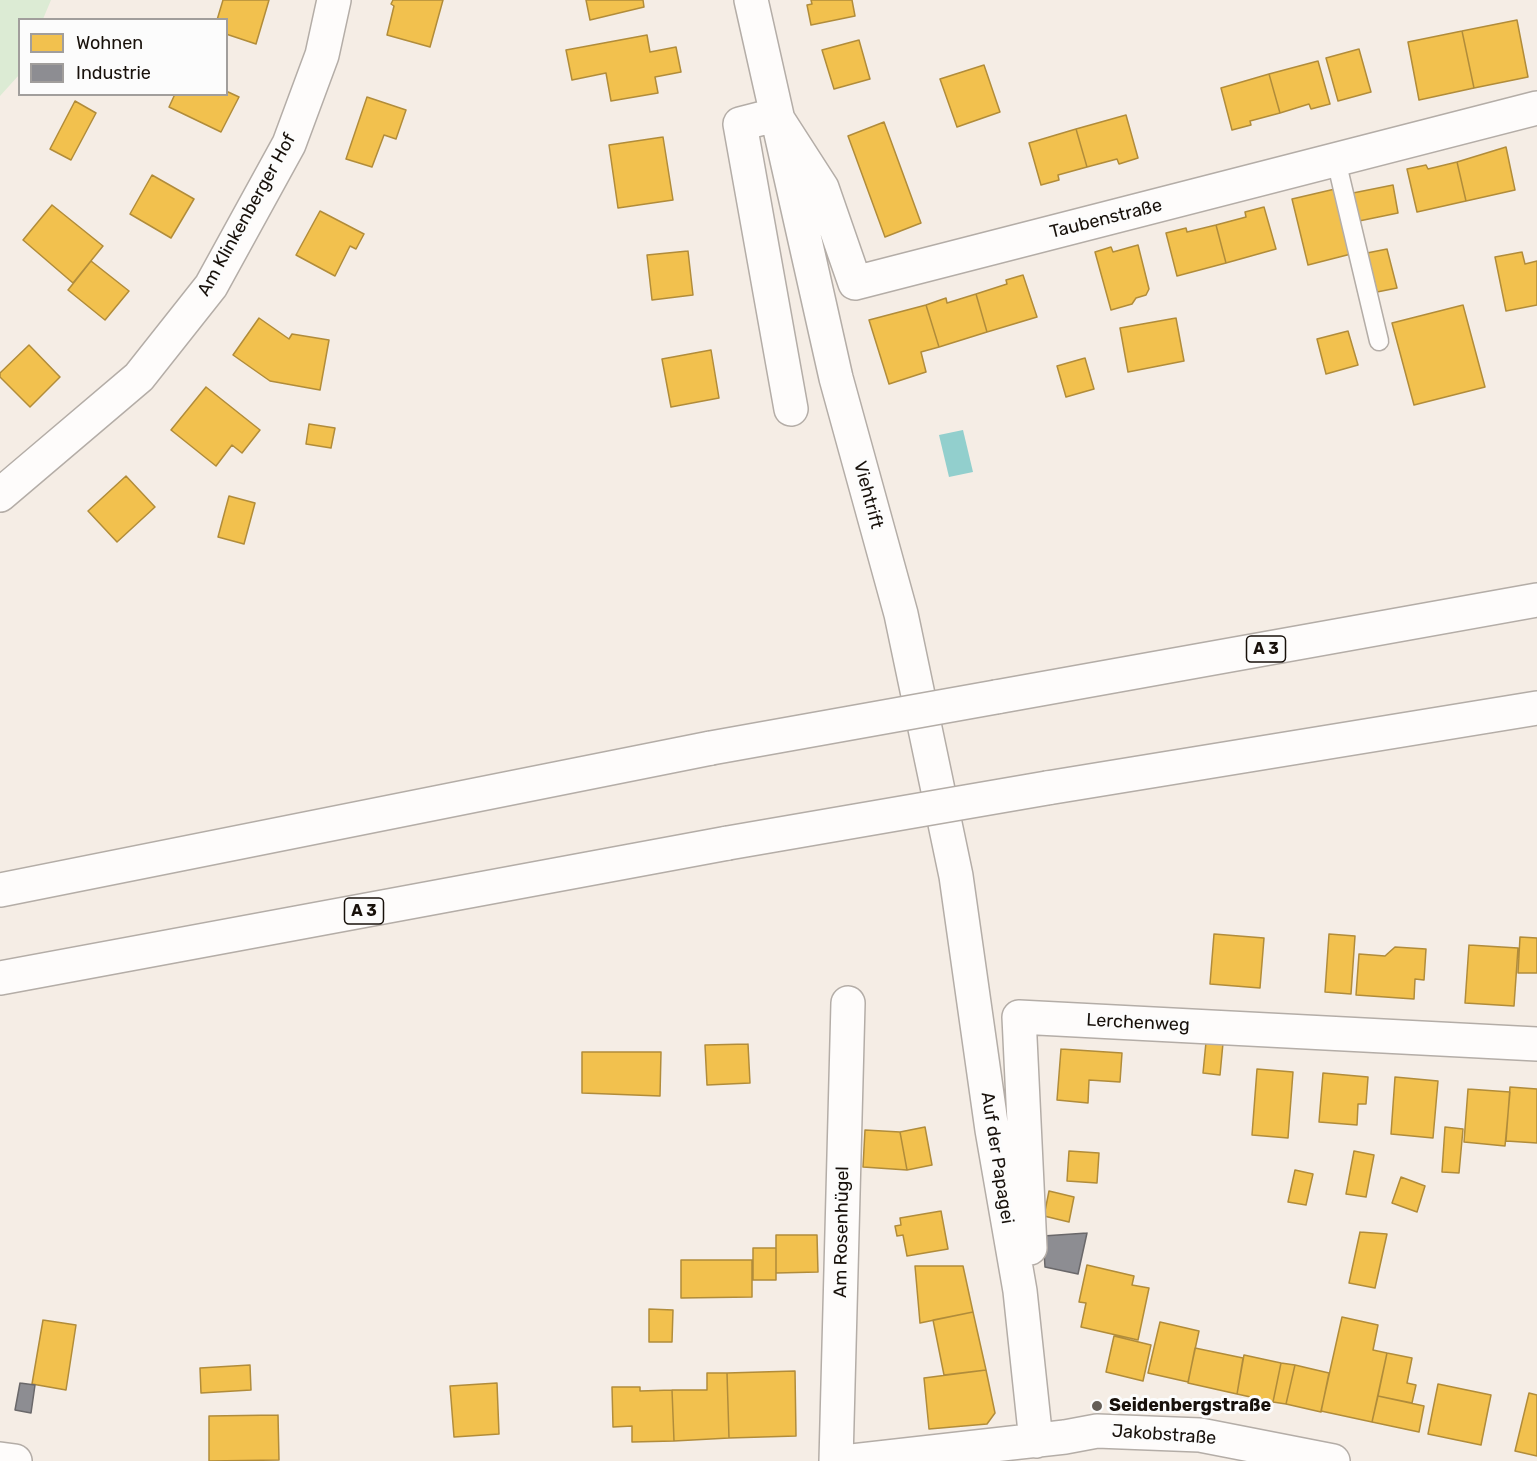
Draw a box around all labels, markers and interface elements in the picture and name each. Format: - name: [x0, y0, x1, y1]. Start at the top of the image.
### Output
- legend: [18, 18, 228, 96]
- text: Wohnen: [76, 32, 143, 54]
- text: Industrie: [76, 62, 151, 84]
- street label: Am Klinkenberger Hof: [193, 130, 301, 300]
- street label: Taubenstraße: [1048, 195, 1164, 243]
- street label: Viehtrift: [849, 459, 887, 531]
- road number: A 3: [1246, 636, 1286, 662]
- road number: A 3: [344, 898, 384, 924]
- street label: Lerchenweg: [1086, 1010, 1190, 1036]
- street label: Auf der Papagei: [976, 1090, 1018, 1226]
- street label: Am Rosenhügel: [830, 1166, 854, 1298]
- place label: Seidenbergstraße: [1109, 1395, 1271, 1417]
- marker: Seidenbergstraße: [1090, 1399, 1104, 1413]
- street label: Jakobstraße: [1111, 1421, 1217, 1449]

